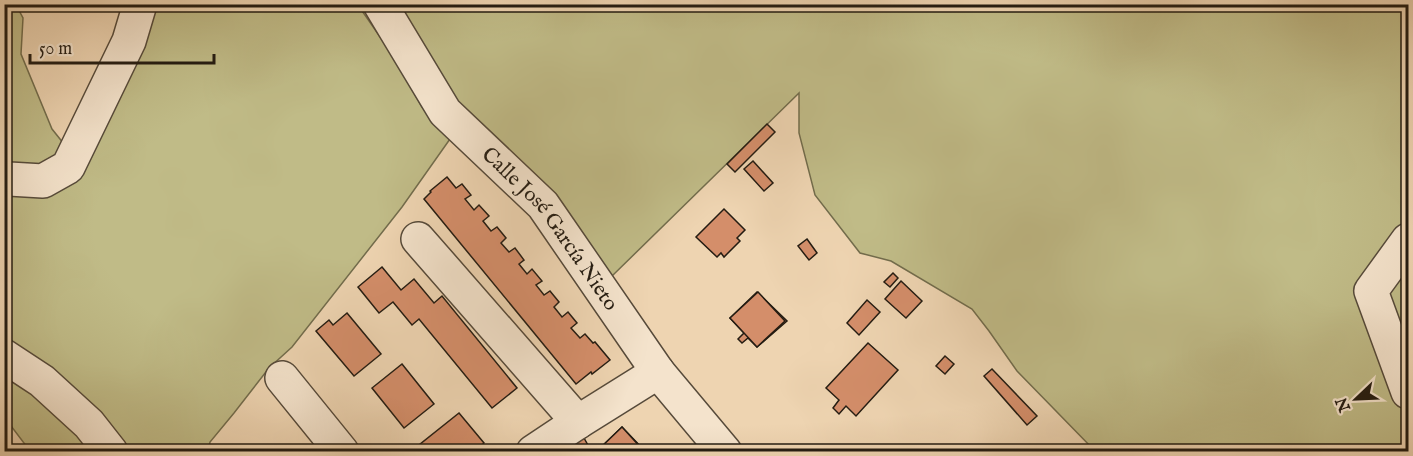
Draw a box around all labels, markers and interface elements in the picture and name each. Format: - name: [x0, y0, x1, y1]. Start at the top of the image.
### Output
- scale bar: [30, 27, 214, 65]
- text: 50 m: [39, 38, 72, 61]
- street label: Calle José García Nieto: [475, 142, 624, 316]
- north arrow: [1326, 369, 1386, 429]
- text: N: [1332, 394, 1356, 415]

